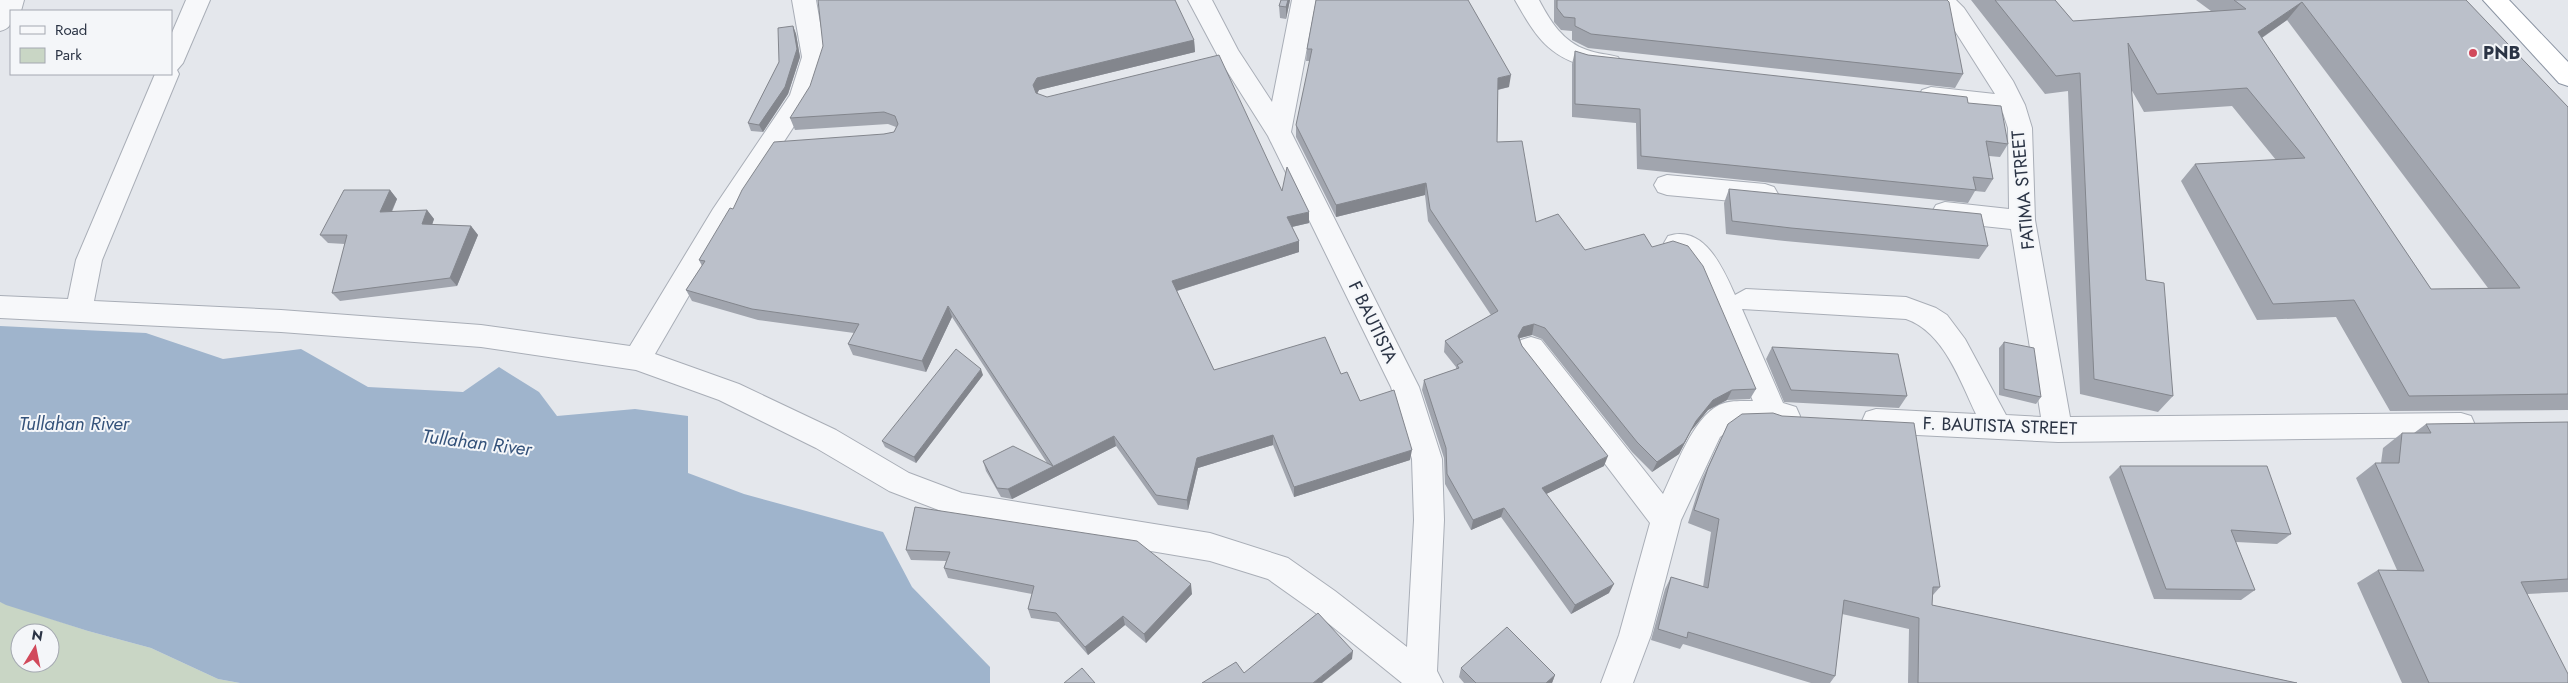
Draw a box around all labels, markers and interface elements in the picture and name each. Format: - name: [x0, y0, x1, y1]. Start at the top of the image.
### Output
- legend: [10, 10, 172, 75]
- text: Road: [55, 19, 87, 41]
- place label: PNB: [2483, 40, 2521, 66]
- text: Park: [55, 44, 82, 66]
- marker: PNB: [2467, 47, 2479, 59]
- street label: FATIMA STREET: [2005, 129, 2041, 251]
- street label: F BAUTISTA: [1342, 277, 1404, 368]
- water label: Tullahan River: [19, 410, 131, 437]
- street label: F. BAUTISTA STREET: [1922, 410, 2078, 442]
- water label: Tullahan River: [421, 422, 535, 463]
- north arrow: [10, 623, 60, 673]
- text: N: [30, 624, 44, 646]

